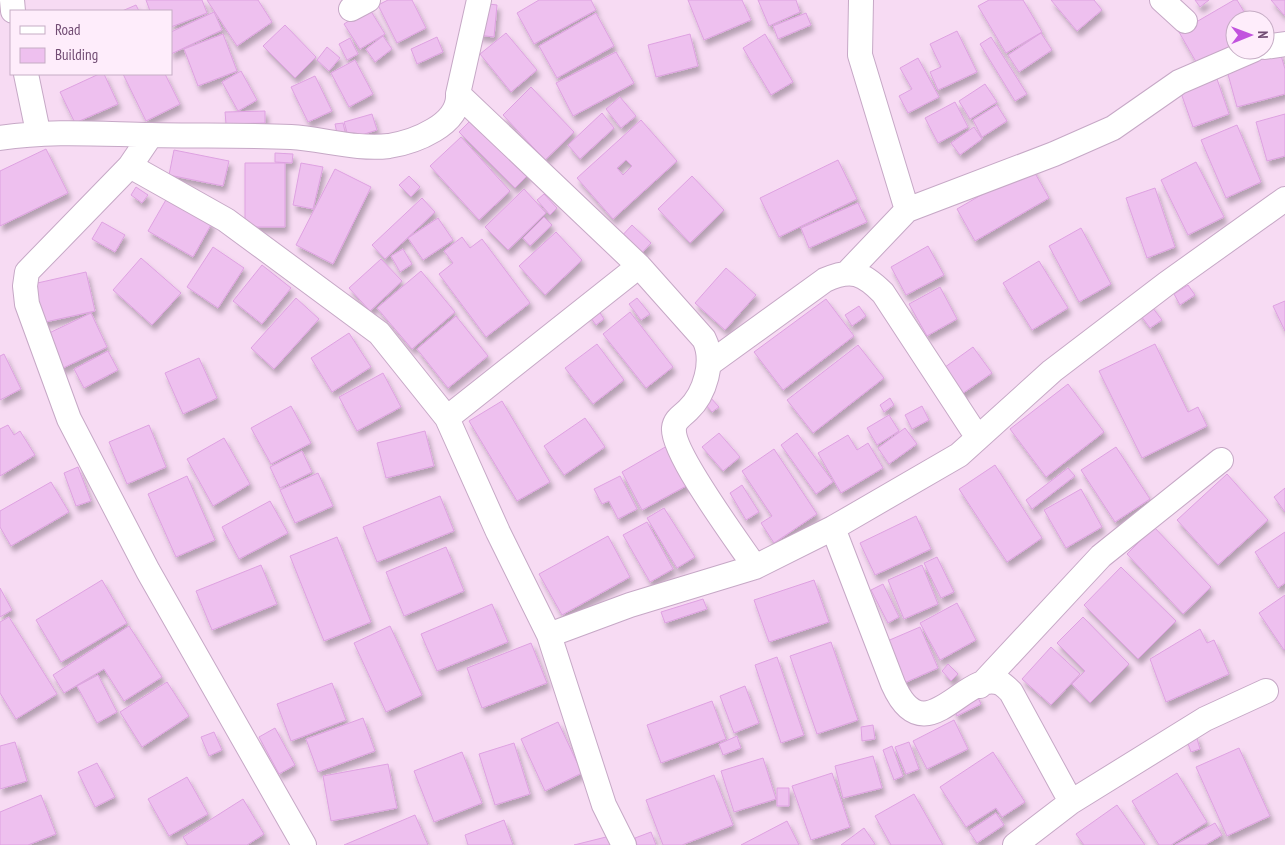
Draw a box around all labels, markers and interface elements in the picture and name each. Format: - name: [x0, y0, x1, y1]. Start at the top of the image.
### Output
- legend: [10, 10, 172, 75]
- north arrow: [1225, 10, 1275, 60]
- text: Road: [55, 20, 81, 39]
- text: N: [1254, 31, 1272, 39]
- text: Building: [55, 45, 98, 64]

